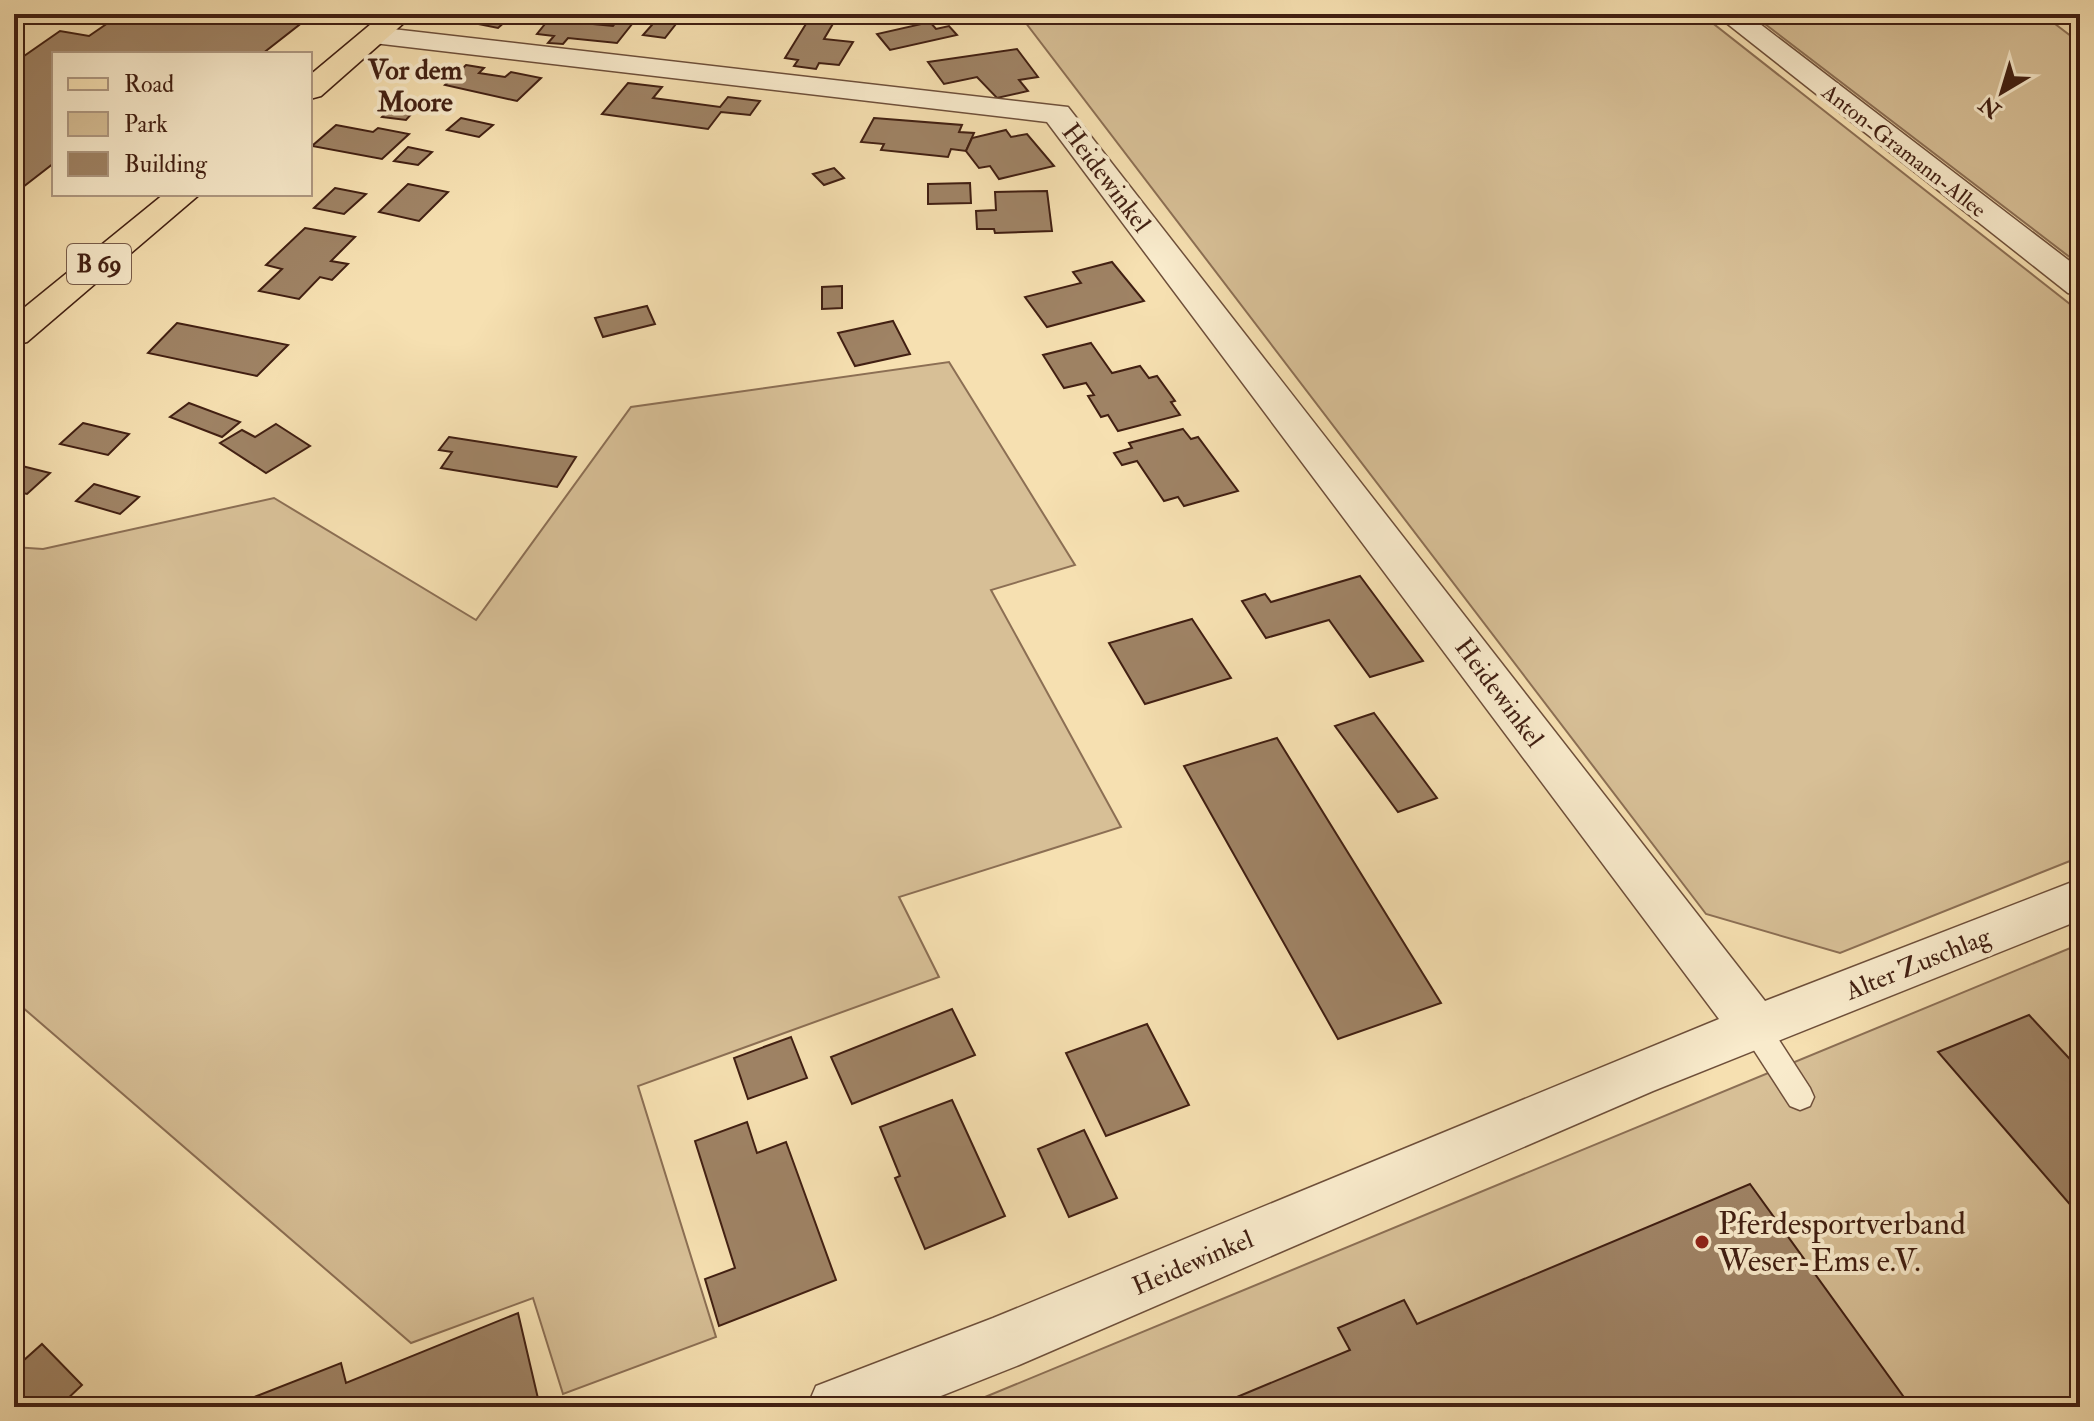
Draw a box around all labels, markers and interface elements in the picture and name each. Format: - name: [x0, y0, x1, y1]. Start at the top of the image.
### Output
- legend: [52, 52, 312, 196]
- north arrow: [1962, 52, 2042, 132]
- district label: Vor dem Moore: [367, 53, 463, 120]
- text: Road: [124, 69, 174, 100]
- street label: Anton-Gramann-Allee: [1815, 78, 1992, 224]
- text: N: [1974, 90, 2007, 125]
- text: Park: [124, 109, 168, 140]
- street label: Heidewinkel: [1055, 117, 1158, 239]
- text: Building: [124, 149, 208, 180]
- road number: B 69: [67, 244, 131, 284]
- street label: Heidewinkel: [1448, 632, 1551, 754]
- street label: Alter Zuschlag: [1840, 920, 1996, 1008]
- place label: Pferdesportverband Weser-Ems e.V.: [1717, 1204, 1966, 1281]
- street label: Heidewinkel: [1128, 1223, 1259, 1303]
- marker: Pferdesportverband Weser-Ems e.V.: [1693, 1233, 1711, 1251]

